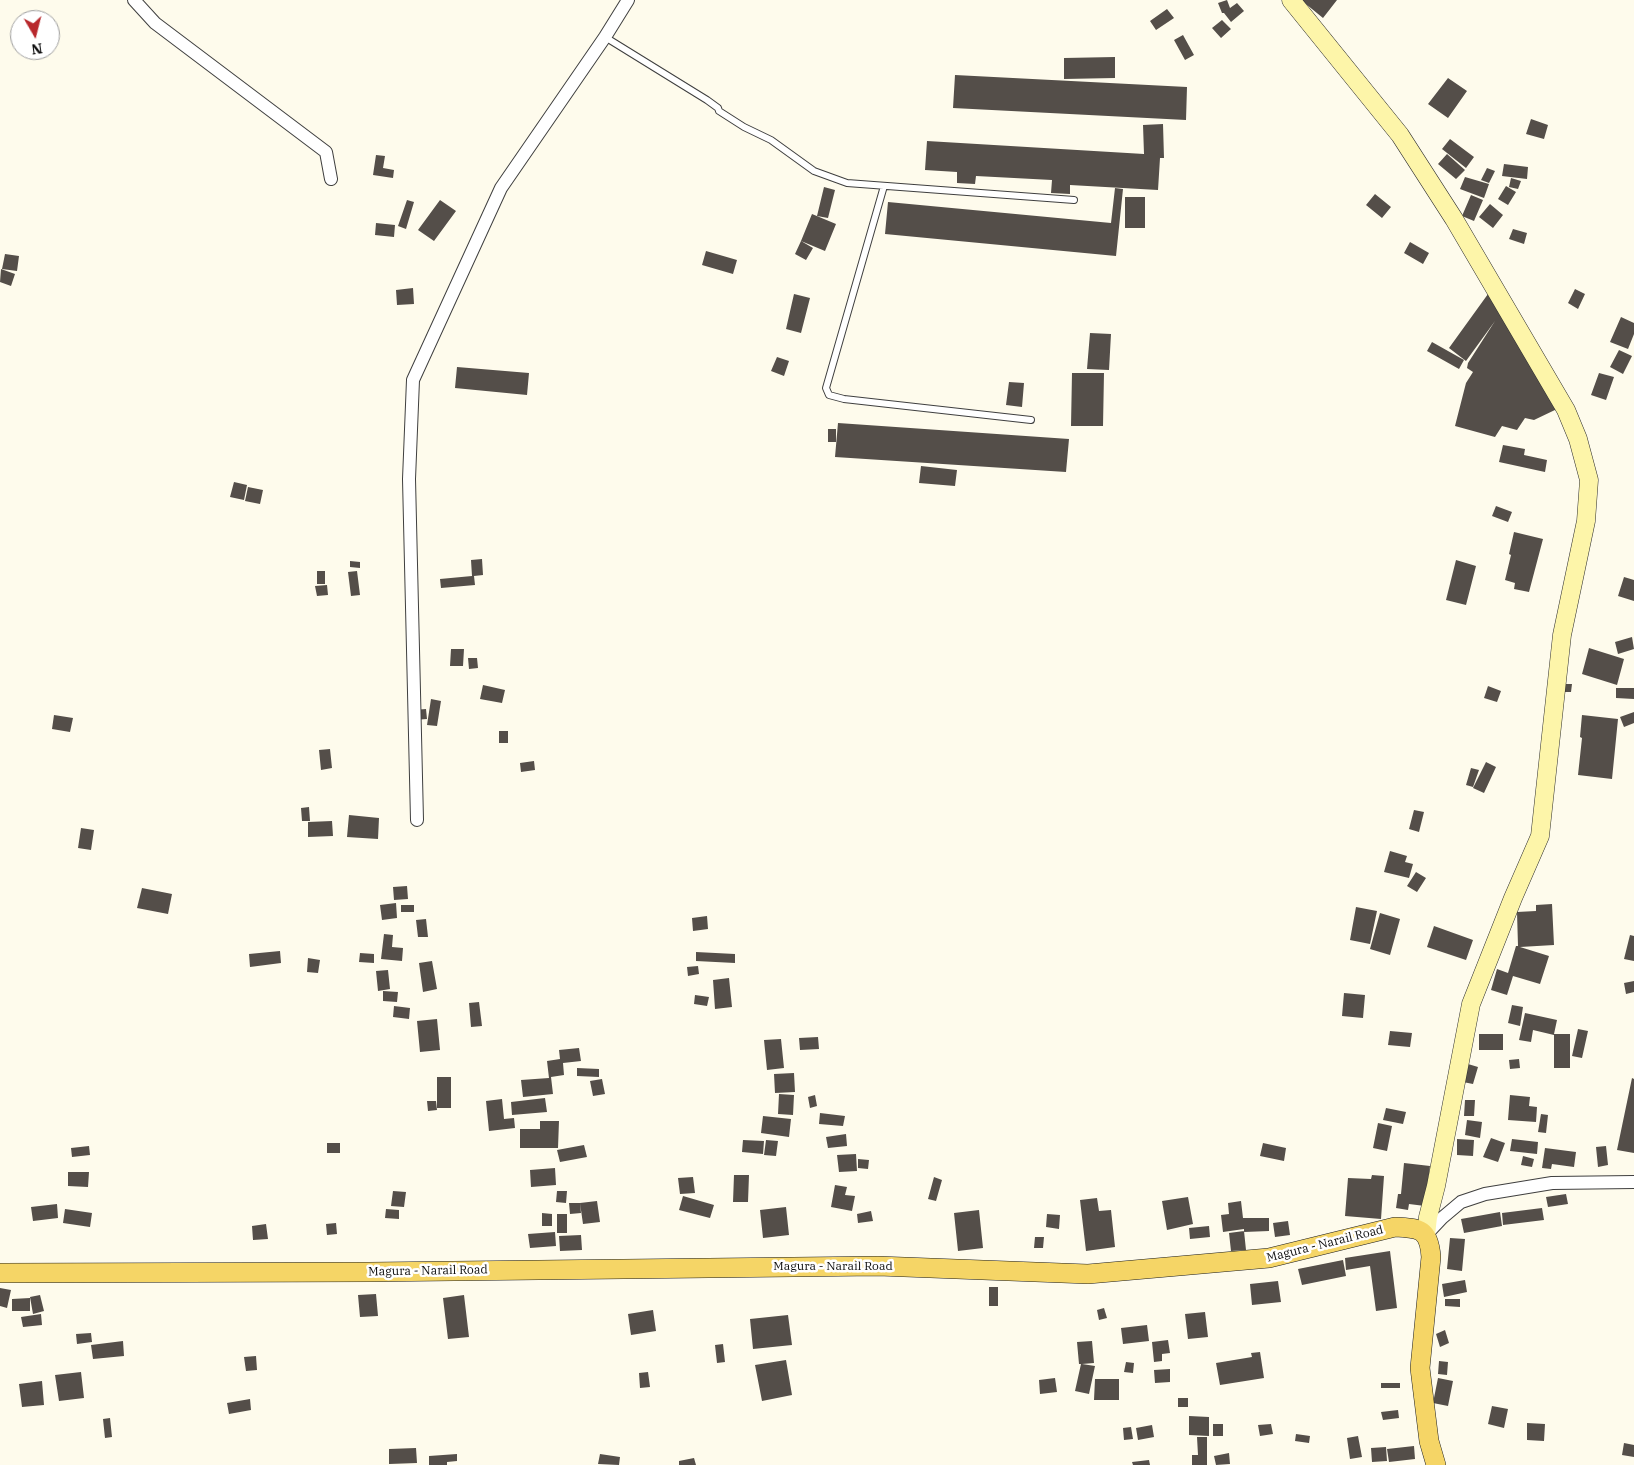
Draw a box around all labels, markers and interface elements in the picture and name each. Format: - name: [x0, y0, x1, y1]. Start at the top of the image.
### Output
- north arrow: [10, 10, 60, 60]
- text: N: [30, 39, 44, 59]
- street label: Magura - Narail Road: [1265, 1223, 1385, 1265]
- street label: Magura - Narail Road: [773, 1260, 893, 1274]
- street label: Magura - Narail Road: [368, 1263, 488, 1279]

